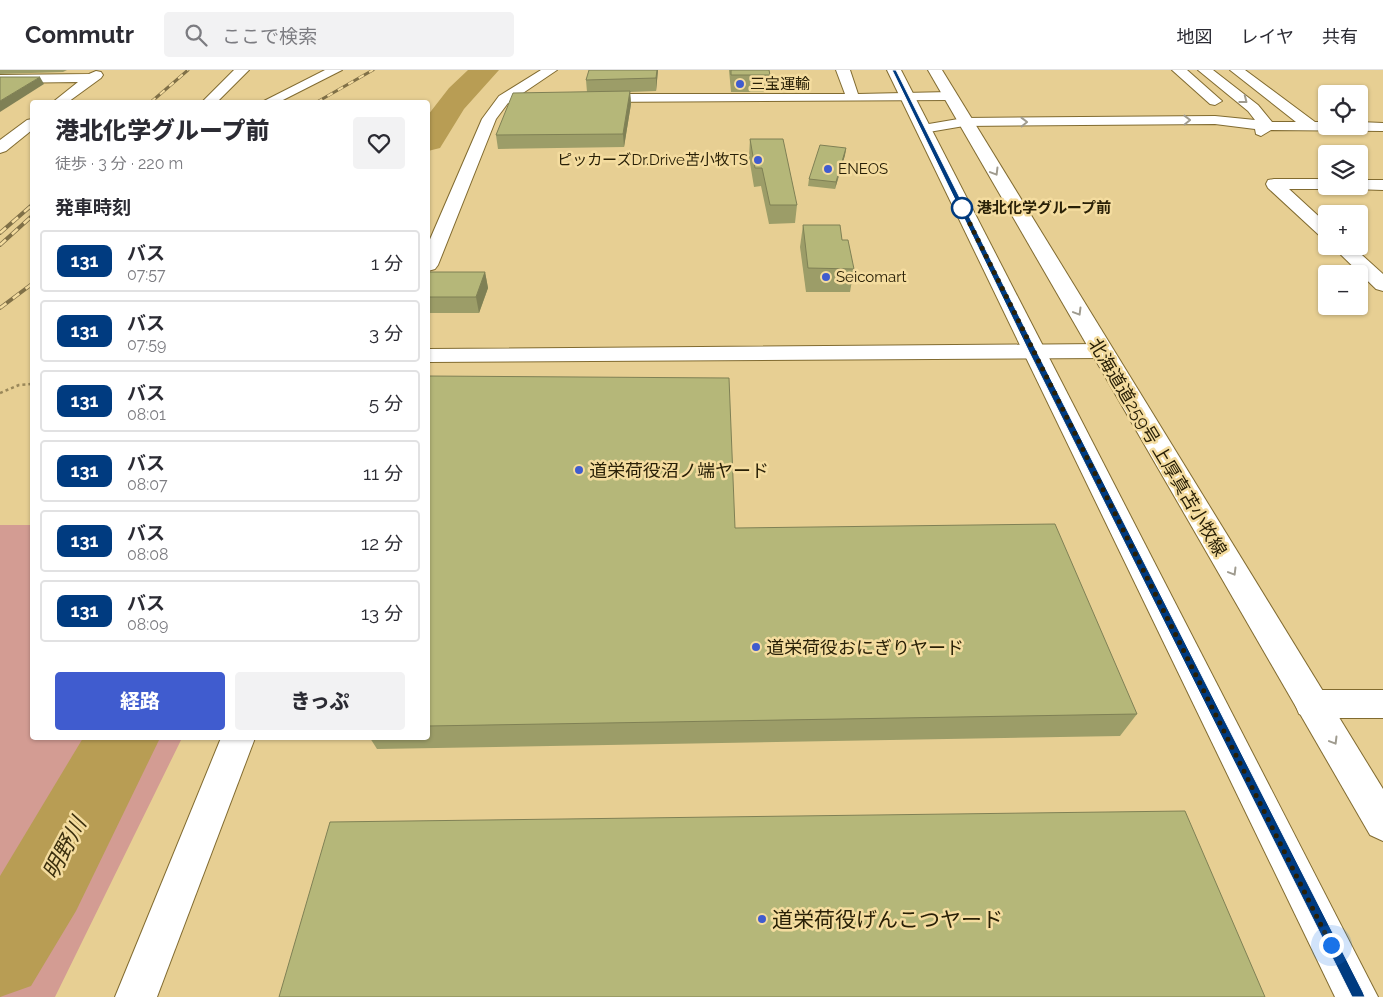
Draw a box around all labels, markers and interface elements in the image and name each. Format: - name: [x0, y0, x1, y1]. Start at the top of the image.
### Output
- search box: [164, 12, 514, 57]
- text: Commutr: [25, 20, 134, 49]
- icon: search: [182, 21, 210, 49]
- text: ここで検索: [222, 25, 317, 47]
- text: 地図: [1177, 26, 1213, 47]
- text: レイヤ: [1241, 26, 1294, 47]
- text: 共有: [1322, 26, 1358, 47]
- place label: 三宝運輸: [750, 75, 810, 93]
- marker: 三宝運輸: [734, 78, 746, 90]
- map controls: [1318, 85, 1368, 315]
- button: locate: [1318, 85, 1368, 135]
- one-way arrow: [1238, 94, 1247, 103]
- one-way arrow: [1183, 115, 1191, 125]
- text: 港北化学グループ前: [55, 116, 270, 145]
- button: heart: [353, 117, 405, 169]
- one-way arrow: [1020, 117, 1028, 127]
- button: layers: [1318, 145, 1368, 195]
- place label: ピッカーズDr.Drive苫小牧TS: [557, 151, 748, 169]
- text: 徒歩 · 3 分 · 220 m: [55, 154, 183, 173]
- marker: ピッカーズDr.Drive苫小牧TS: [752, 154, 764, 166]
- place label: ENEOS: [838, 160, 888, 178]
- marker: ENEOS: [822, 163, 834, 175]
- one-way arrow: [989, 167, 999, 176]
- text: 発車時刻: [55, 196, 131, 218]
- marker: 港北化学グループ前: [951, 197, 973, 219]
- place label: 港北化学グループ前: [977, 199, 1111, 217]
- button: +: [1318, 205, 1368, 255]
- text: バス: [127, 242, 165, 264]
- text: 131: [71, 250, 98, 271]
- text: 1 分: [371, 252, 403, 274]
- text: 07:57: [127, 265, 165, 284]
- button: −: [1318, 265, 1368, 315]
- place label: Seicomart: [836, 268, 907, 286]
- marker: Seicomart: [820, 271, 832, 283]
- one-way arrow: [1071, 307, 1081, 316]
- text: バス: [127, 312, 165, 334]
- text: 131: [71, 320, 98, 341]
- text: 3 分: [369, 322, 403, 344]
- street label: 北海道道259号 上厚真苫小牧線: [1085, 334, 1231, 560]
- text: 07:59: [127, 335, 166, 354]
- text: バス: [127, 382, 165, 404]
- text: 131: [71, 390, 98, 411]
- text: 5 分: [369, 392, 403, 414]
- text: 08:01: [127, 405, 166, 424]
- text: バス: [127, 452, 165, 474]
- text: 131: [71, 460, 98, 481]
- place label: 道栄荷役沼ノ端ヤード: [589, 460, 769, 481]
- text: 11 分: [363, 462, 403, 484]
- marker: 道栄荷役沼ノ端ヤード: [573, 464, 585, 476]
- text: 08:07: [127, 475, 168, 494]
- text: バス: [127, 522, 165, 544]
- text: 131: [71, 530, 98, 551]
- text: 12 分: [361, 532, 403, 554]
- text: 08:08: [127, 545, 169, 564]
- one-way arrow: [1226, 566, 1236, 575]
- text: バス: [127, 592, 165, 614]
- text: 131: [71, 600, 98, 621]
- text: 13 分: [361, 602, 403, 624]
- text: 08:09: [127, 615, 168, 634]
- place label: 道栄荷役おにぎりヤード: [766, 637, 964, 658]
- marker: 道栄荷役おにぎりヤード: [750, 641, 762, 653]
- button: 経路: [55, 672, 225, 730]
- button: きっぷ: [235, 672, 405, 730]
- one-way arrow: [1328, 736, 1338, 745]
- water label: 明野川: [37, 811, 92, 883]
- place label: 道栄荷役げんこつヤード: [772, 907, 1003, 932]
- marker: 道栄荷役げんこつヤード: [756, 913, 768, 925]
- your location: [1319, 933, 1344, 958]

